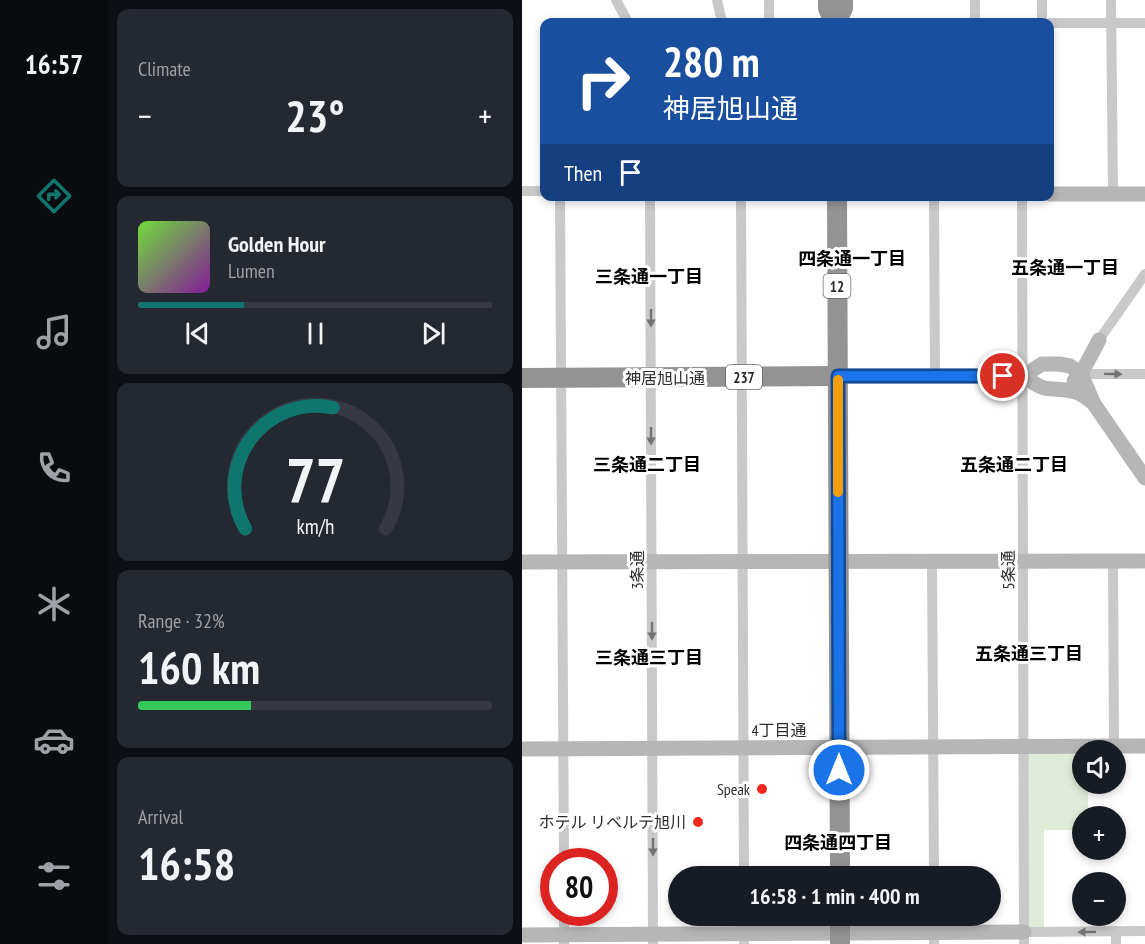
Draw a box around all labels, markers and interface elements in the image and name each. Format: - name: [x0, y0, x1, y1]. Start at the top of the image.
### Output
- text: 280 m: [663, 34, 760, 89]
- icon: right: [564, 42, 642, 120]
- text: 16:57: [25, 47, 83, 81]
- text: Climate: [138, 56, 191, 82]
- text: 23°: [285, 86, 345, 144]
- text: 神居旭山通: [663, 91, 798, 125]
- text: −: [138, 94, 152, 137]
- text: +: [478, 94, 492, 137]
- icon: arrive: [614, 156, 647, 189]
- text: Then: [564, 159, 602, 187]
- icon: directions: [33, 175, 75, 217]
- text: Golden Hour: [228, 230, 326, 258]
- district label: 四条通一丁目: [798, 247, 906, 270]
- district label: 五条通一丁目: [1011, 256, 1119, 279]
- text: Lumen: [228, 258, 275, 284]
- district label: 三条通一丁目: [595, 265, 703, 288]
- road number: 12: [824, 274, 850, 298]
- one-way arrow: [646, 308, 656, 327]
- icon: music: [33, 311, 75, 353]
- icon: previous: [181, 317, 214, 350]
- icon: pause: [299, 317, 332, 350]
- icon: next: [417, 317, 450, 350]
- pin: [977, 350, 1028, 401]
- icon: arrive: [986, 359, 1019, 392]
- road number: 237: [726, 365, 762, 389]
- street label: 神居旭山通: [625, 368, 705, 388]
- one-way arrow: [1103, 369, 1122, 379]
- one-way arrow: [646, 427, 656, 446]
- text: 77: [285, 439, 345, 520]
- icon: phone: [33, 447, 75, 489]
- district label: 三条通二丁目: [593, 453, 701, 476]
- district label: 五条通二丁目: [960, 453, 1068, 476]
- text: km/h: [296, 512, 334, 540]
- street label: 3条通: [627, 550, 647, 590]
- street label: 5条通: [998, 550, 1018, 590]
- icon: climate: [33, 583, 75, 625]
- text: Range · 32%: [138, 608, 225, 634]
- one-way arrow: [647, 622, 657, 641]
- text: 160 km: [138, 638, 260, 696]
- district label: 五条通三丁目: [975, 642, 1083, 665]
- district label: 三条通三丁目: [595, 646, 703, 669]
- icon: car: [33, 719, 75, 761]
- street label: 4丁目通: [751, 720, 807, 740]
- position arrow: [807, 738, 871, 802]
- map controls: [1072, 740, 1126, 926]
- button: sound: [1072, 740, 1126, 794]
- place label: Speak: [717, 779, 751, 799]
- marker: Speak: [755, 782, 769, 796]
- text: Arrival: [138, 804, 183, 830]
- button: +: [1072, 806, 1126, 860]
- place label: ホテル リベルテ旭川: [539, 812, 686, 832]
- marker: ホテル リベルテ旭川: [691, 815, 705, 829]
- district label: 四条通四丁目: [784, 831, 892, 854]
- text: 16:58: [138, 834, 235, 892]
- one-way arrow: [648, 838, 658, 857]
- speed limit sign: 80: [540, 848, 618, 926]
- icon: filters: [33, 855, 75, 897]
- button: −: [1072, 872, 1126, 926]
- text: 16:58 · 1 min · 400 m: [749, 882, 920, 910]
- one-way arrow: [1077, 927, 1096, 937]

